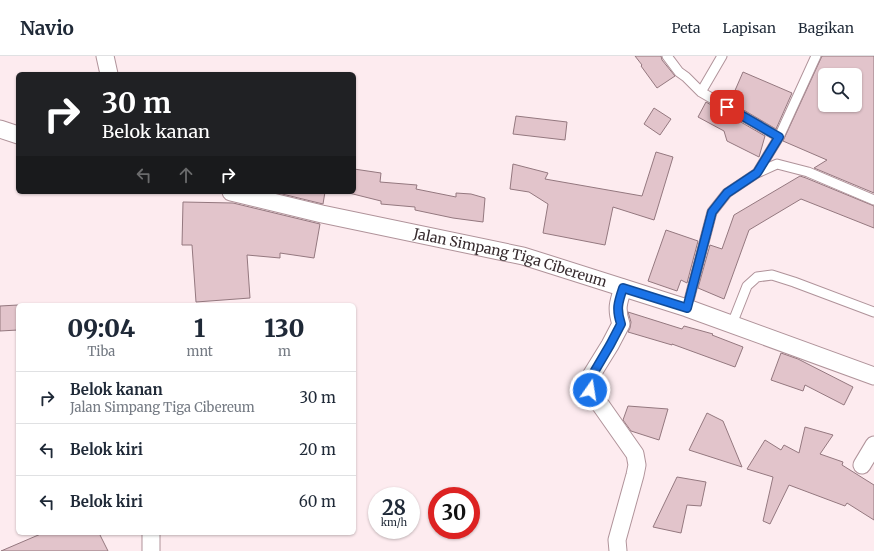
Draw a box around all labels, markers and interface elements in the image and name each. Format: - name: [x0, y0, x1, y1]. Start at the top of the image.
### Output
- text: Navio: [20, 16, 74, 40]
- text: Peta: [671, 19, 701, 37]
- text: Lapisan: [723, 19, 776, 37]
- text: Bagikan: [798, 19, 854, 37]
- map controls: [818, 68, 862, 112]
- button: search: [818, 68, 862, 112]
- text: 30 m: [102, 85, 171, 121]
- icon: right: [36, 88, 88, 140]
- pin: [710, 90, 744, 124]
- icon: arrive: [716, 96, 738, 118]
- text: Belok kanan: [102, 120, 210, 143]
- icon: left: [133, 164, 155, 186]
- icon: ahead: [175, 164, 197, 186]
- icon: right: [217, 164, 239, 186]
- street label: Jalan Simpang Tiga Cibereum: [411, 224, 609, 291]
- text: 09:04: [67, 313, 135, 344]
- text: 1: [194, 313, 205, 344]
- text: 130: [264, 313, 305, 344]
- text: Tiba: [87, 343, 115, 360]
- text: mnt: [187, 343, 213, 360]
- text: m: [278, 343, 291, 360]
- position arrow: [569, 369, 611, 411]
- text: Belok kanan: [70, 380, 163, 399]
- icon: right: [36, 387, 58, 409]
- text: 30 m: [299, 388, 336, 407]
- text: Jalan Simpang Tiga Cibereum: [70, 399, 255, 416]
- icon: left: [36, 439, 58, 461]
- text: Belok kiri: [70, 440, 143, 459]
- text: 20 m: [299, 440, 336, 459]
- speed limit sign: 30: [428, 487, 480, 539]
- icon: left: [36, 491, 58, 513]
- text: Belok kiri: [70, 492, 143, 511]
- text: 60 m: [299, 492, 336, 511]
- text: 28: [382, 495, 406, 520]
- text: km/h: [381, 516, 407, 529]

